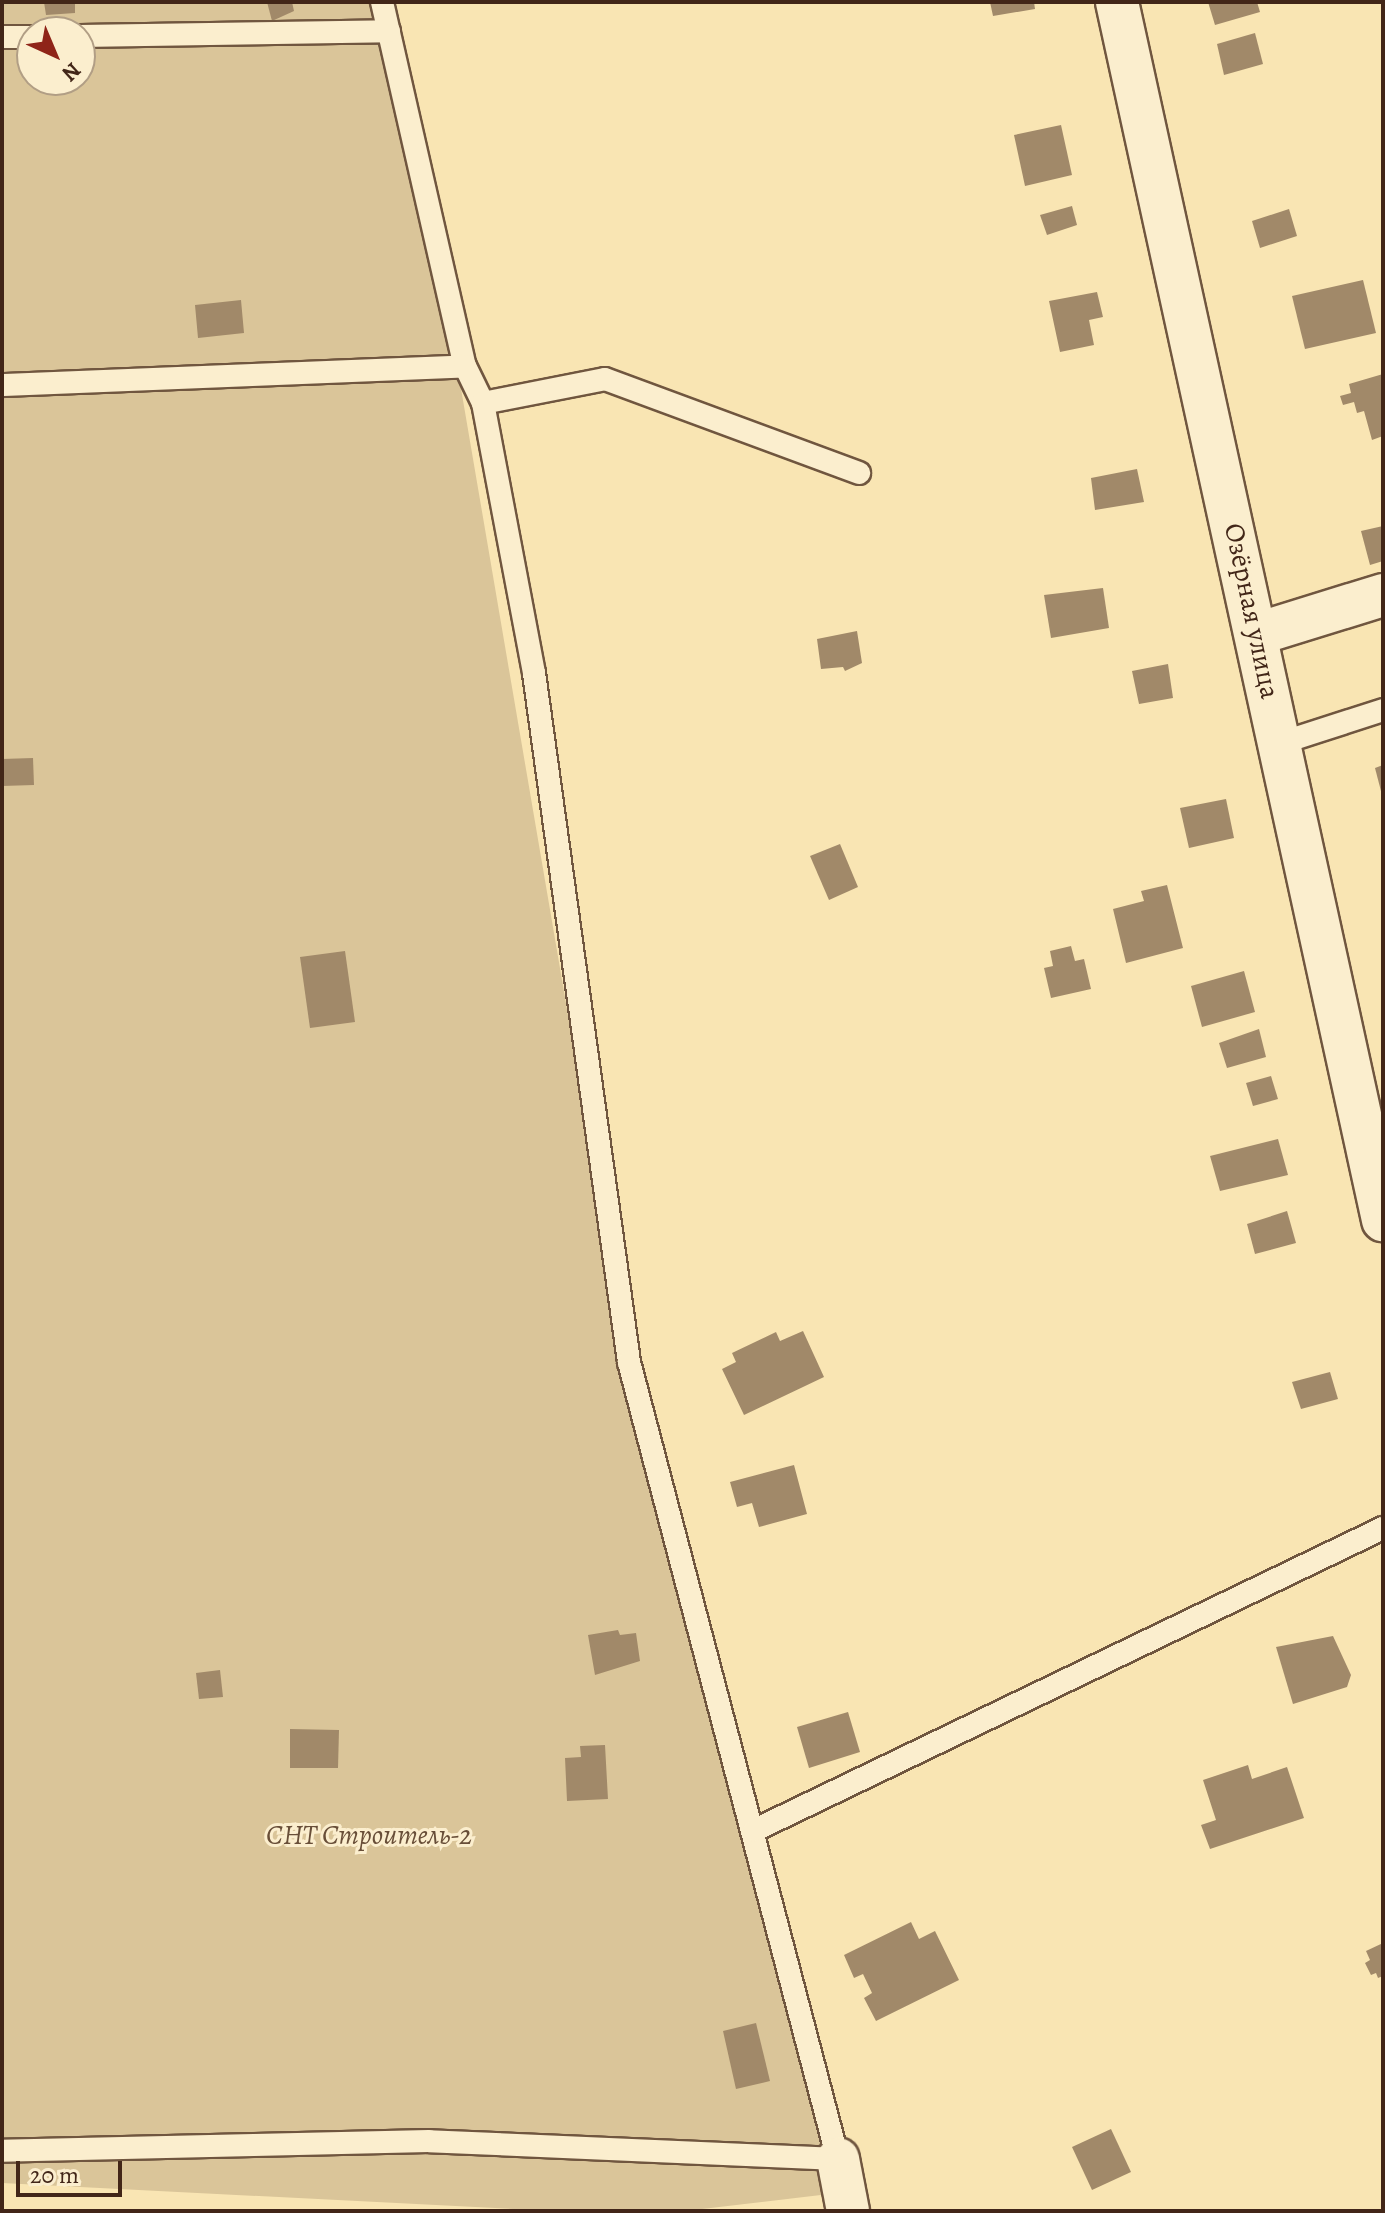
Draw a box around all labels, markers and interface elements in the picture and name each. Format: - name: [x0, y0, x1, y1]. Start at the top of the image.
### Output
- north arrow: [16, 16, 96, 96]
- text: N: [55, 55, 87, 88]
- street label: Озёрная улица: [1217, 520, 1287, 702]
- park label: СНТ Строитель-2: [266, 1818, 472, 1852]
- scale bar: [20, 2145, 126, 2195]
- text: 20 m: [30, 2159, 79, 2191]

